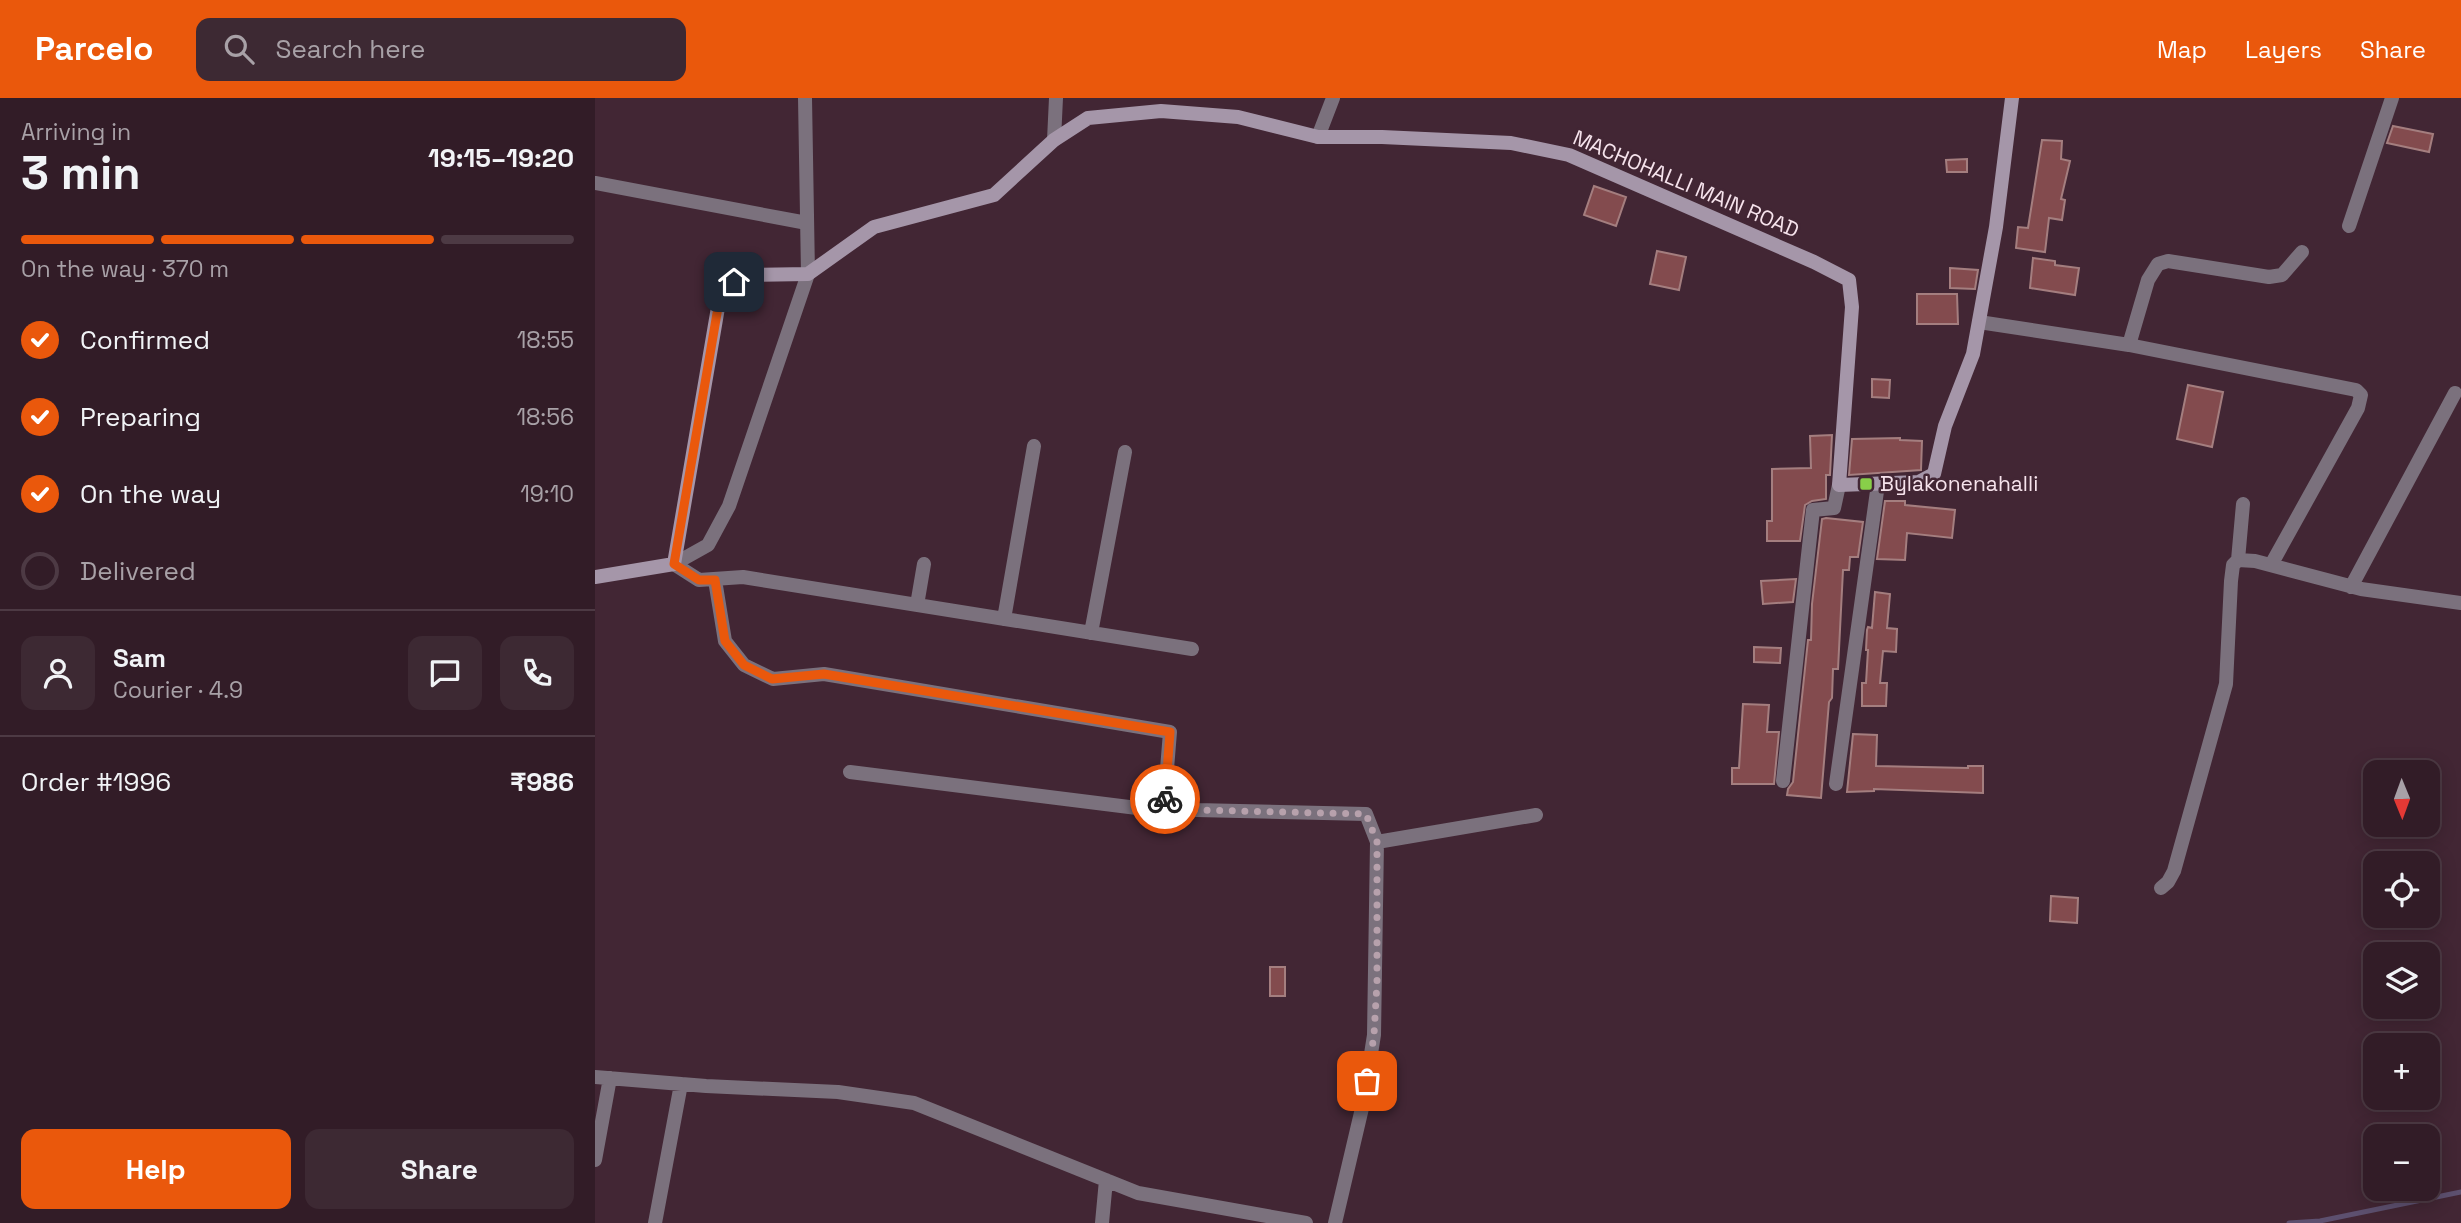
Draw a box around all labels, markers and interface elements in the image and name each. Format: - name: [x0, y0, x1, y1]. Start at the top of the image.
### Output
- search box: [196, 18, 686, 81]
- text: Parcelo: [35, 28, 154, 70]
- icon: search: [220, 30, 258, 68]
- text: Search here: [276, 32, 425, 66]
- text: Map: [2157, 34, 2207, 65]
- text: Layers: [2245, 34, 2322, 65]
- text: Share: [2360, 34, 2426, 65]
- text: Arriving in: [21, 117, 131, 147]
- street label: MACHOHALLI MAIN ROAD: [1569, 124, 1803, 243]
- text: 19:15–19:20: [428, 141, 574, 175]
- text: 3 min: [21, 144, 141, 202]
- pin: [704, 252, 764, 312]
- text: On the way · 370 m: [21, 254, 229, 284]
- icon: home: [715, 263, 753, 301]
- icon: check: [21, 321, 59, 359]
- text: Confirmed: [80, 323, 210, 357]
- text: 18:55: [517, 325, 574, 355]
- icon: check: [21, 398, 59, 436]
- text: Preparing: [80, 400, 201, 434]
- text: 18:56: [516, 402, 574, 432]
- place label: Bylakonenahalli: [1880, 470, 2038, 497]
- icon: check: [21, 475, 59, 513]
- marker: Bylakonenahalli: [1858, 476, 1874, 492]
- text: On the way: [80, 477, 221, 511]
- text: 19:10: [520, 479, 574, 509]
- text: Delivered: [80, 554, 196, 588]
- button: person: [21, 636, 95, 710]
- button: chat: [408, 636, 482, 710]
- button: phone: [500, 636, 574, 710]
- text: Sam: [113, 641, 166, 675]
- text: Courier · 4.9: [113, 675, 243, 705]
- north arrow: [2363, 760, 2439, 836]
- map controls: [2363, 760, 2440, 1201]
- courier: [1130, 764, 1200, 834]
- text: Order #1996: [21, 765, 171, 799]
- text: ₹986: [510, 765, 574, 799]
- icon: bike: [1146, 780, 1184, 818]
- button: locate: [2363, 851, 2440, 928]
- button: layers: [2363, 942, 2440, 1019]
- button: +: [2363, 1033, 2440, 1110]
- pin: [1337, 1051, 1397, 1111]
- icon: bag: [1348, 1062, 1386, 1100]
- button: −: [2363, 1124, 2440, 1201]
- button: Help: [21, 1129, 291, 1209]
- button: Share: [305, 1129, 574, 1209]

